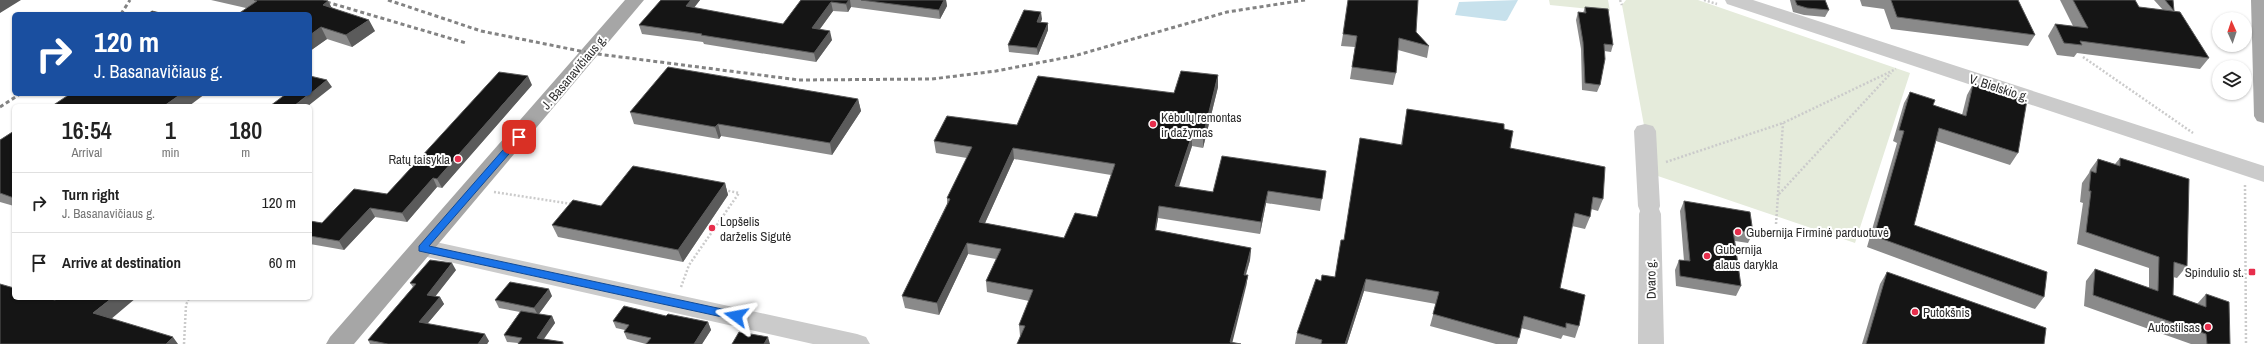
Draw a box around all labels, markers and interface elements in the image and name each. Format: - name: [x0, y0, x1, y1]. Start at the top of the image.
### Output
- north arrow: [2212, 12, 2252, 52]
- map controls: [2212, 12, 2252, 100]
- text: 120 m: [94, 23, 159, 61]
- icon: right: [28, 28, 80, 80]
- street label: J. Basanavičiaus g.: [538, 31, 610, 113]
- text: J. Basanavičiaus g.: [94, 59, 223, 84]
- button: layers: [2212, 60, 2252, 100]
- street label: V. Bielskio g.: [1967, 70, 2031, 106]
- place label: Kėbulų remontas ir dažymas: [1161, 109, 1242, 141]
- text: 16:54: [62, 114, 112, 146]
- text: 1: [165, 114, 176, 146]
- text: 180: [229, 114, 262, 146]
- marker: Kėbulų remontas ir dažymas: [1148, 119, 1158, 129]
- pin: [502, 120, 536, 154]
- icon: arrive: [508, 126, 530, 148]
- text: Arrival: [71, 144, 102, 161]
- text: min: [162, 144, 179, 161]
- text: m: [241, 144, 250, 161]
- place label: Ratų taisykla: [388, 151, 450, 168]
- marker: Ratų taisykla: [453, 154, 463, 164]
- text: Turn right: [62, 184, 119, 205]
- icon: right: [28, 192, 50, 214]
- text: 120 m: [262, 192, 296, 213]
- text: J. Basanavičiaus g.: [62, 205, 155, 222]
- place label: Lopšelis darželis Sigutė: [720, 213, 791, 245]
- marker: Lopšelis darželis Sigutė: [707, 223, 717, 233]
- place label: Gubernija Firminė parduotuvė: [1746, 224, 1889, 241]
- marker: Gubernija Firminė parduotuvė: [1733, 227, 1743, 237]
- place label: Gubernija alaus darykla: [1715, 241, 1778, 273]
- marker: Gubernija alaus darykla: [1702, 251, 1712, 261]
- icon: arrive: [28, 252, 50, 274]
- text: Arrive at destination: [62, 252, 181, 273]
- text: 60 m: [269, 252, 296, 273]
- street label: Dvaro g.: [1642, 259, 1660, 299]
- place label: Spindulio st.: [2185, 264, 2244, 281]
- marker: Spindulio st.: [2247, 267, 2257, 277]
- position arrow: [715, 295, 757, 337]
- place label: Putokšnis: [1923, 304, 1970, 321]
- marker: Putokšnis: [1910, 307, 1920, 317]
- place label: Autostilsas: [2147, 319, 2200, 336]
- marker: Autostilsas: [2203, 322, 2213, 332]

